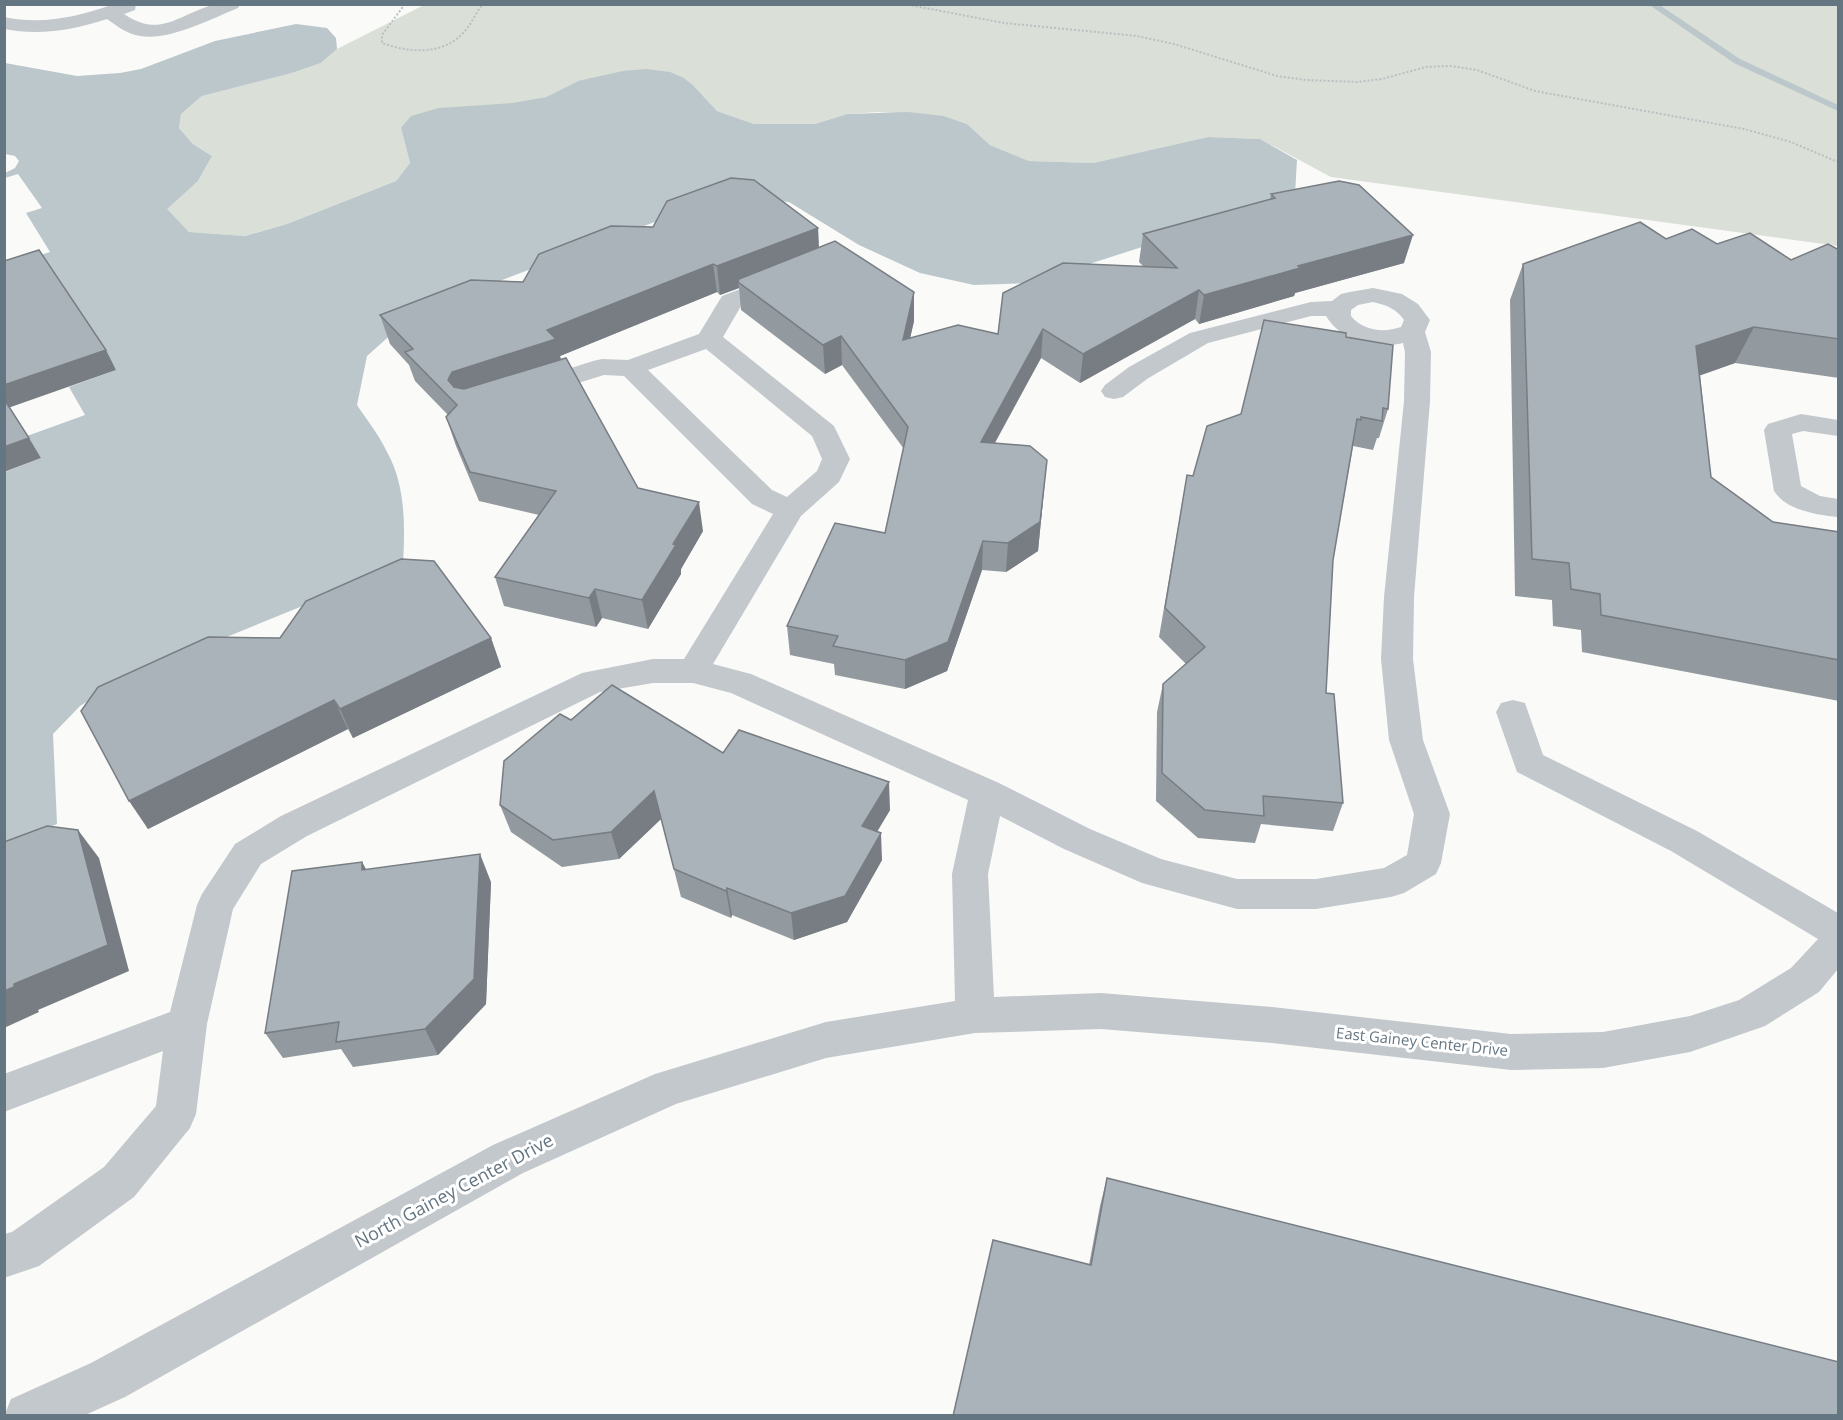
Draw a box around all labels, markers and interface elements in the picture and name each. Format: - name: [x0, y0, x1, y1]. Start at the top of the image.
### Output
- street label: East Gainey Center Drive: [1335, 1022, 1509, 1060]
- street label: North Gainey Center Drive: [350, 1128, 557, 1253]

